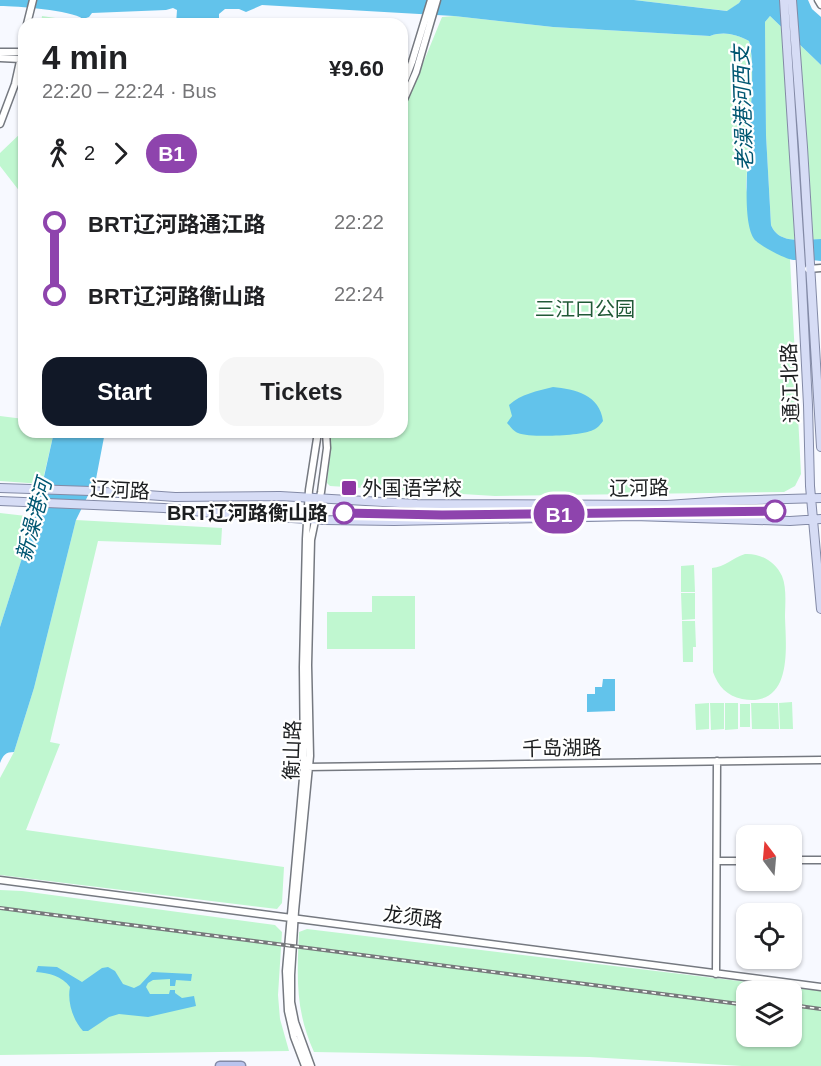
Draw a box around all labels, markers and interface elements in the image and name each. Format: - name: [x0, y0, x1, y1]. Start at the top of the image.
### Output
- text: 4 min: [42, 39, 128, 76]
- water label: 老澡港河西支: [729, 43, 756, 171]
- text: ¥9.60: [329, 56, 384, 81]
- text: 22:20 – 22:24 · Bus: [42, 80, 217, 102]
- icon: walk: [42, 137, 75, 170]
- icon: forward: [104, 137, 137, 170]
- text: 2: [84, 142, 95, 164]
- text: B1: [158, 142, 185, 165]
- text: 22:22: [334, 211, 384, 233]
- text: BRT辽河路通江路: [88, 212, 265, 237]
- text: 22:24: [334, 283, 384, 305]
- text: BRT辽河路衡山路: [88, 284, 265, 309]
- park label: 三江口公园: [535, 298, 635, 320]
- street label: 通江北路: [778, 343, 802, 423]
- button: Start: [42, 357, 207, 426]
- button: Tickets: [219, 357, 384, 426]
- water label: 新澡港河: [12, 472, 57, 563]
- street label: 辽河路: [609, 476, 669, 500]
- street label: 辽河路: [89, 477, 151, 503]
- place label: 外国语学校: [362, 477, 462, 499]
- marker: 外国语学校: [340, 479, 358, 497]
- line badge: B1: [532, 494, 586, 534]
- unlabelled marker: [764, 500, 786, 522]
- place label: BRT辽河路衡山路: [167, 502, 328, 524]
- marker: BRT辽河路衡山路: [333, 502, 355, 524]
- text: B1: [546, 503, 572, 526]
- street label: 衡山路: [280, 720, 304, 780]
- street label: 千岛湖路: [522, 736, 602, 760]
- north arrow: [736, 825, 802, 891]
- map controls: [736, 825, 802, 1047]
- street label: 龙须路: [382, 902, 444, 932]
- button: locate: [736, 903, 802, 969]
- button: layers: [736, 981, 802, 1047]

